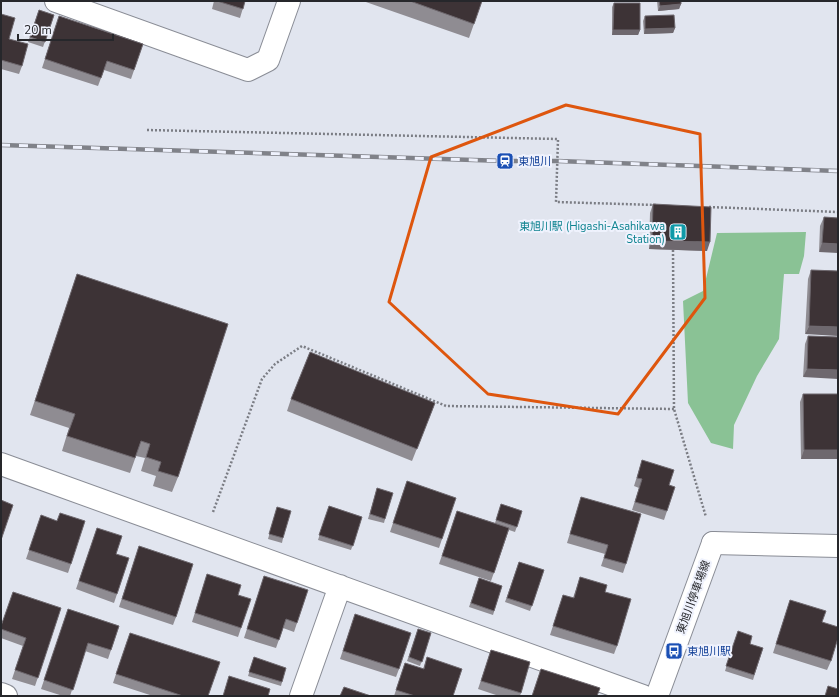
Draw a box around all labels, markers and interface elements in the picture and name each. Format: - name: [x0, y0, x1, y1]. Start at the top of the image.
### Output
- scale bar: [18, 16, 113, 42]
- text: 20 m: [24, 22, 52, 38]
- station icon: 東旭川: [495, 151, 515, 171]
- place label: 東旭川: [518, 154, 551, 169]
- place label: 東旭川駅 (Higashi-Asahikawa Station): [519, 219, 665, 247]
- building icon: 東旭川駅 (Higashi-Asahikawa Station): [668, 222, 688, 242]
- street label: 東旭川停車場線: [673, 558, 714, 636]
- bus stop icon: 東旭川駅: [664, 641, 684, 661]
- place label: 東旭川駅: [687, 644, 731, 659]

